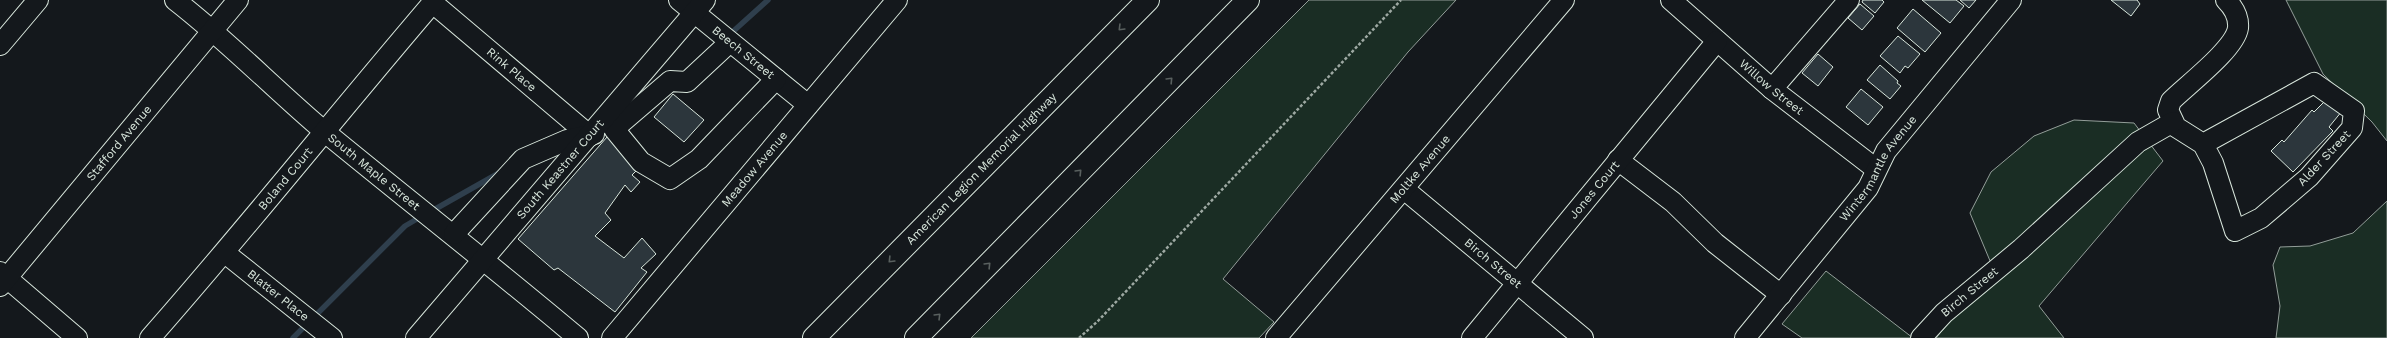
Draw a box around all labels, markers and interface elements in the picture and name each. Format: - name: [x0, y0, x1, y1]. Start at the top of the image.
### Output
- street label: Beech Street: [709, 23, 777, 82]
- one-way arrow: [1118, 23, 1126, 31]
- street label: Rink Place: [484, 45, 539, 95]
- street label: Willow Street: [1736, 57, 1806, 118]
- one-way arrow: [1165, 77, 1173, 85]
- street label: American Legion Memorial Highway: [903, 89, 1060, 248]
- street label: Stafford Avenue: [83, 102, 155, 184]
- street label: Wintermantle Avenue: [1836, 113, 1920, 224]
- street label: South Keastner Court: [514, 117, 607, 222]
- street label: Alder Street: [2295, 127, 2353, 189]
- street label: Meadow Avenue: [719, 128, 790, 210]
- street label: South Maple Street: [325, 130, 423, 213]
- street label: Moltke Avenue: [1387, 132, 1453, 206]
- street label: Boland Court: [255, 145, 315, 213]
- street label: Jones Court: [1566, 158, 1622, 222]
- one-way arrow: [1074, 169, 1082, 177]
- street label: Birch Street: [1462, 235, 1525, 291]
- one-way arrow: [889, 255, 896, 262]
- one-way arrow: [983, 262, 991, 270]
- street label: Birch Street: [1938, 264, 2001, 320]
- street label: Blatter Place: [245, 267, 312, 324]
- one-way arrow: [933, 313, 941, 321]

